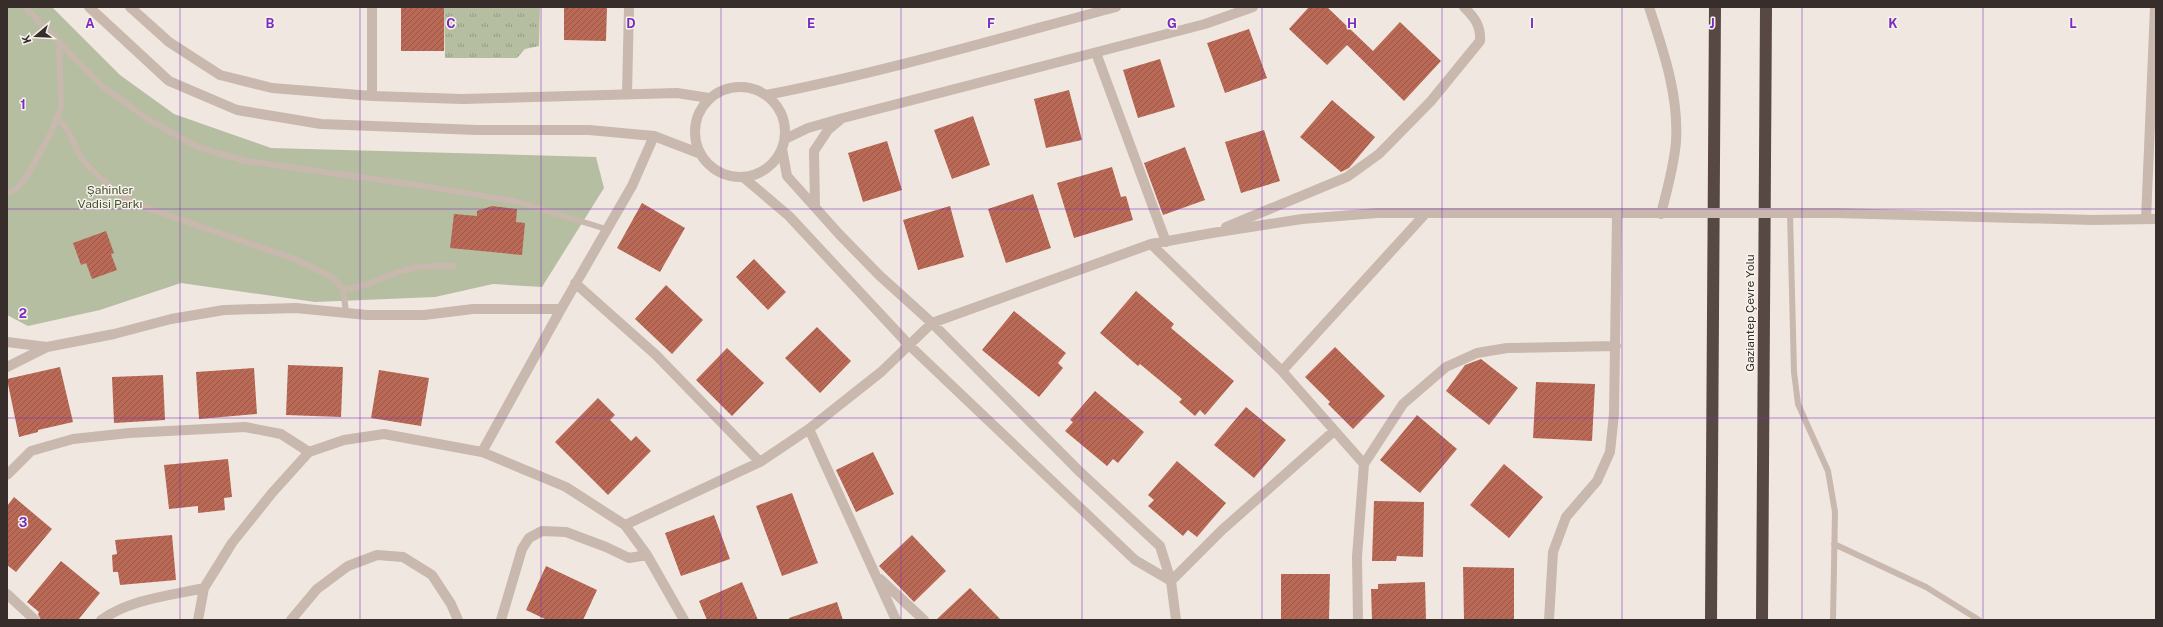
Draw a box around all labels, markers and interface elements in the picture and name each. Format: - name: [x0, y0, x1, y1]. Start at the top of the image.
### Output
- north arrow: [16, 16, 56, 56]
- text: A: [85, 16, 95, 31]
- text: B: [266, 16, 275, 31]
- text: C: [446, 16, 456, 31]
- text: D: [626, 16, 636, 31]
- text: E: [807, 16, 815, 31]
- text: F: [987, 16, 995, 31]
- text: G: [1167, 16, 1177, 31]
- text: H: [1347, 16, 1357, 31]
- text: I: [1530, 16, 1534, 31]
- text: J: [1709, 16, 1715, 31]
- text: K: [1888, 16, 1898, 31]
- text: L: [2069, 16, 2077, 31]
- text: K: [20, 33, 34, 45]
- text: 1: [20, 97, 26, 112]
- park label: Şahinler Vadisi Parkı: [78, 183, 142, 211]
- street label: Gaziantep Çevre Yolu: [1743, 254, 1757, 372]
- text: 2: [19, 306, 27, 321]
- text: 3: [19, 515, 28, 530]

